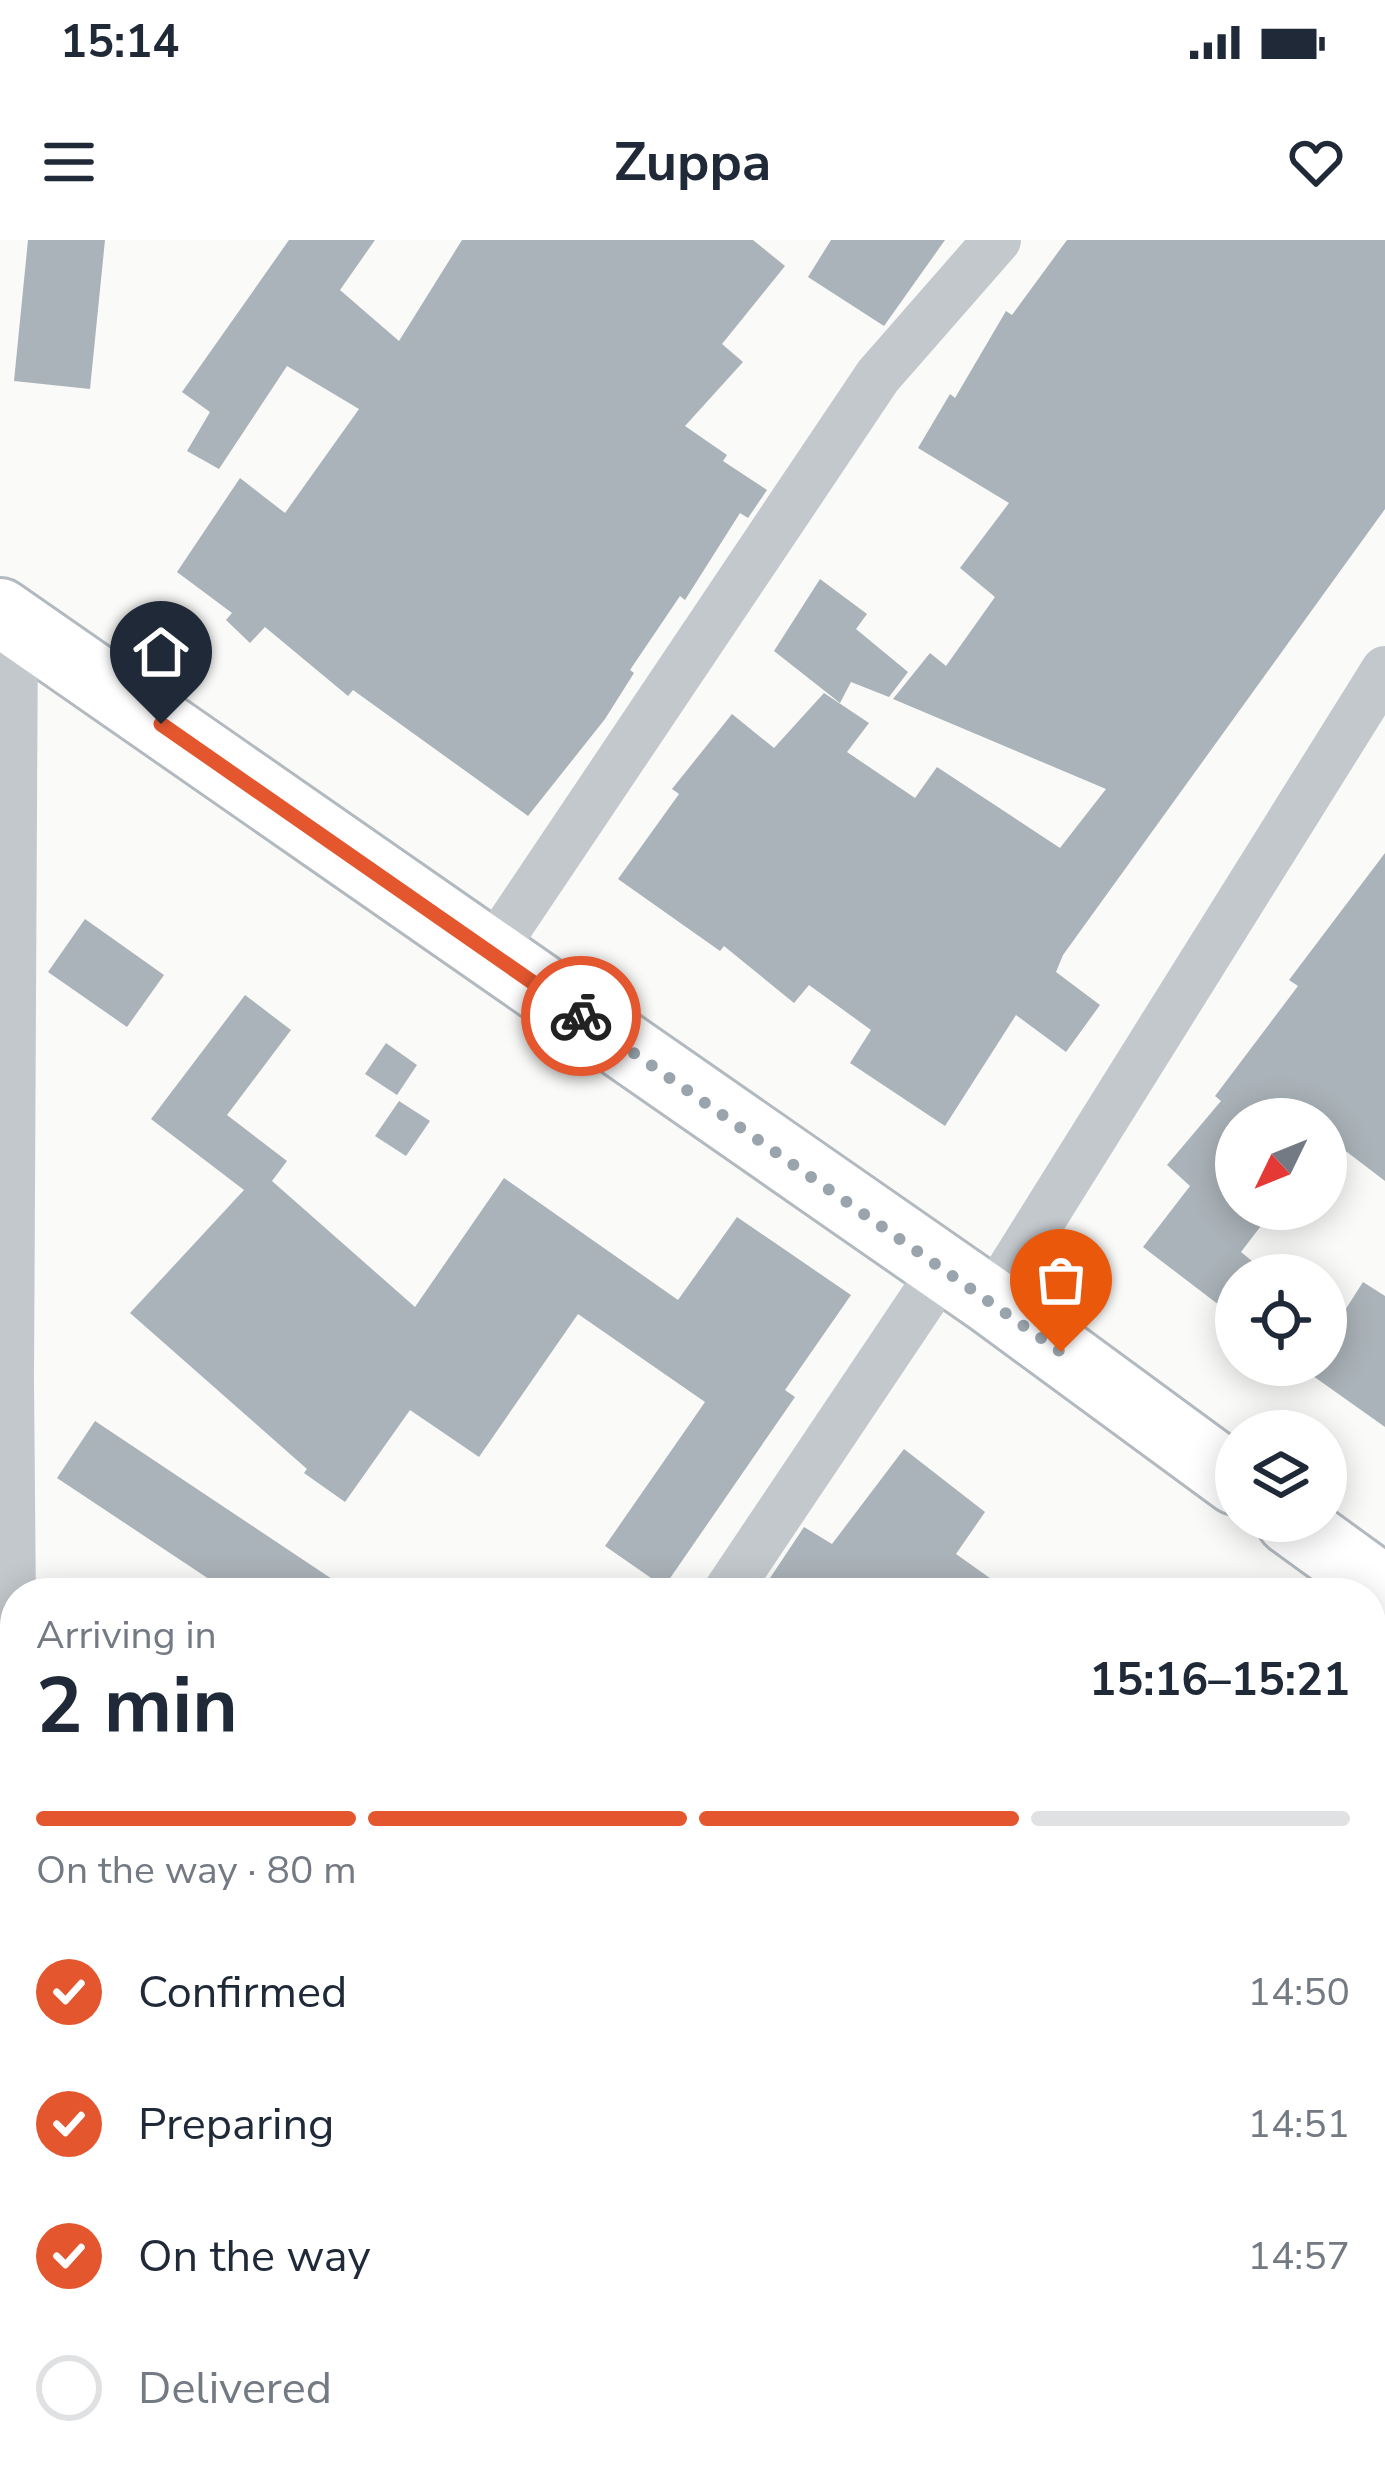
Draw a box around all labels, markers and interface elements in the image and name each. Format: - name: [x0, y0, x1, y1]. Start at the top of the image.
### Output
- text: 15:14: [60, 12, 179, 73]
- text: Zuppa: [614, 125, 771, 199]
- icon: menu: [36, 129, 102, 195]
- icon: heart: [1283, 129, 1349, 195]
- pin: [110, 601, 212, 724]
- icon: home: [128, 619, 194, 685]
- courier: [521, 956, 641, 1076]
- icon: bike: [548, 983, 614, 1049]
- north arrow: [1215, 1098, 1347, 1230]
- map controls: [1215, 1098, 1347, 1542]
- pin: [1010, 1229, 1112, 1352]
- icon: bag: [1028, 1247, 1094, 1313]
- button: locate: [1215, 1254, 1347, 1386]
- button: layers: [1215, 1410, 1347, 1542]
- text: Arriving in: [36, 1609, 217, 1662]
- text: 15:16–15:21: [1089, 1650, 1350, 1711]
- text: 2 min: [36, 1653, 238, 1760]
- text: On the way · 80 m: [36, 1844, 357, 1897]
- icon: check: [36, 1959, 102, 2025]
- text: Confirmed: [138, 1962, 347, 2023]
- text: 14:50: [1248, 1966, 1350, 2019]
- icon: check: [36, 2091, 102, 2157]
- text: Preparing: [138, 2094, 334, 2155]
- text: 14:51: [1248, 2098, 1350, 2151]
- icon: check: [36, 2223, 102, 2289]
- text: On the way: [138, 2226, 371, 2287]
- text: 14:57: [1248, 2230, 1350, 2283]
- text: Delivered: [138, 2358, 332, 2419]

